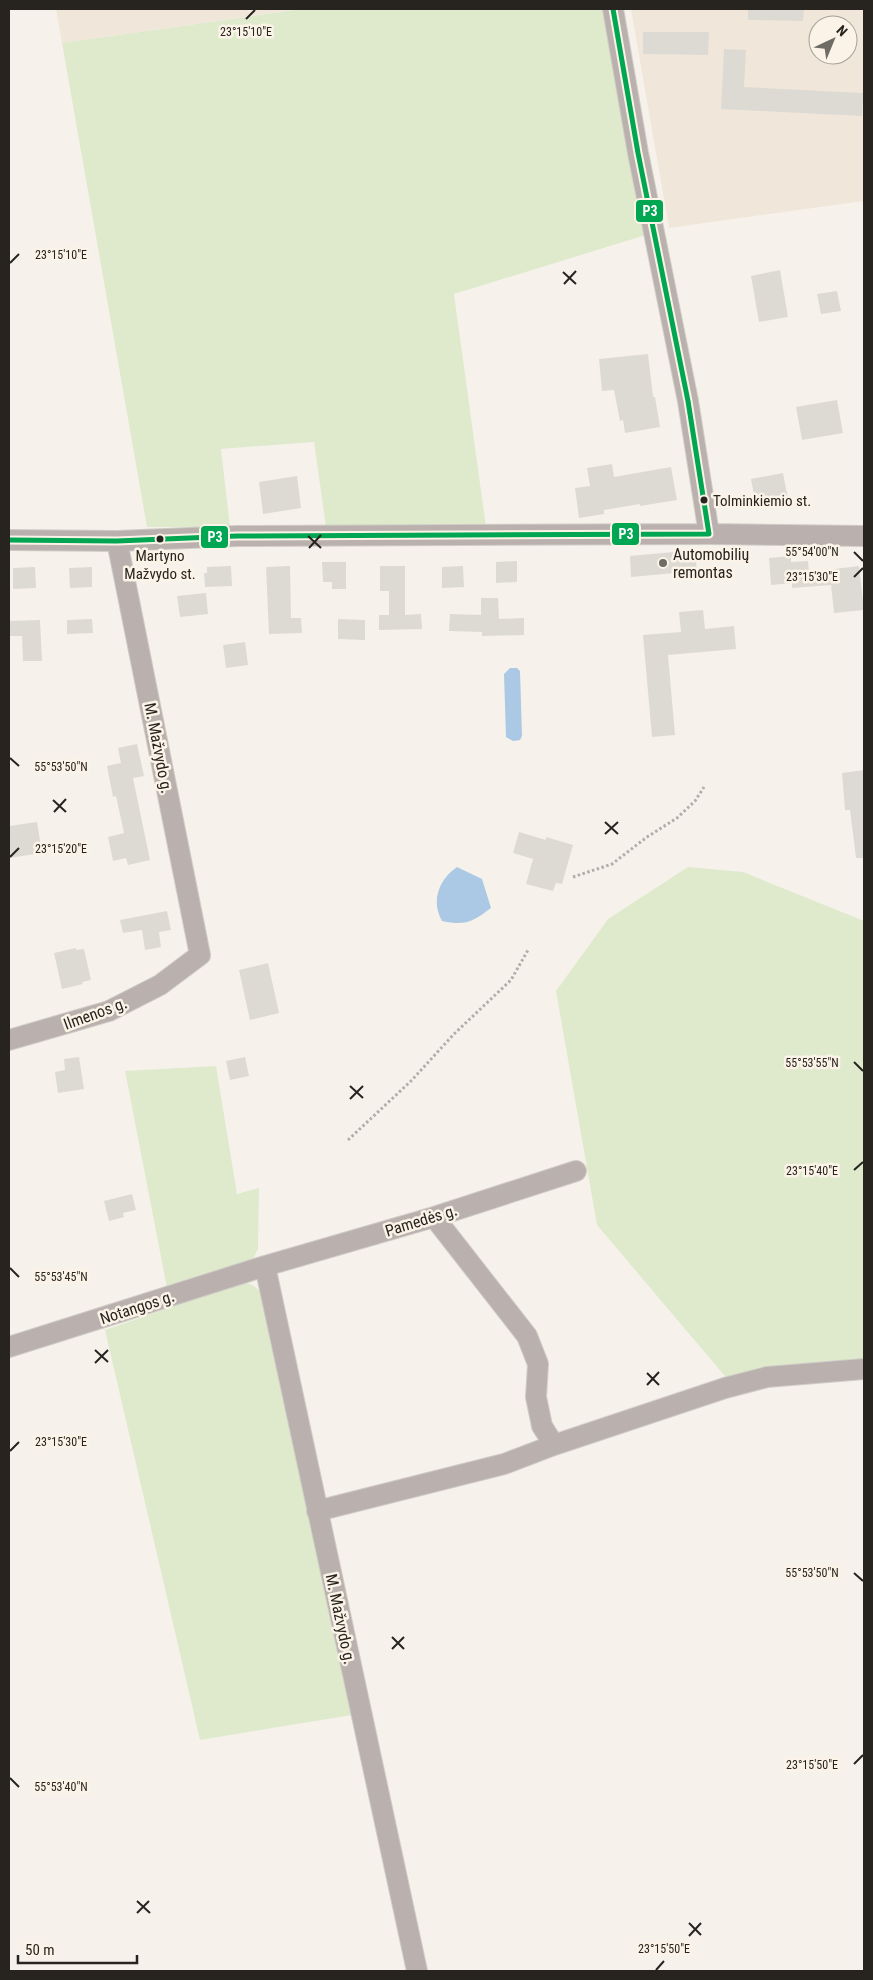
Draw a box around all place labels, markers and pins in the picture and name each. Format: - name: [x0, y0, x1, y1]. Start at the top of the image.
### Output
- place label: Tolminkiemio st.: [713, 492, 811, 510]
- marker: Tolminkiemio st.: [699, 495, 709, 505]
- marker: Martyno Mažvydo st.: [155, 534, 165, 544]
- place label: Automobilių remontas: [673, 545, 749, 582]
- place label: Martyno Mažvydo st.: [124, 547, 196, 583]
- marker: Automobilių remontas: [657, 557, 669, 569]

